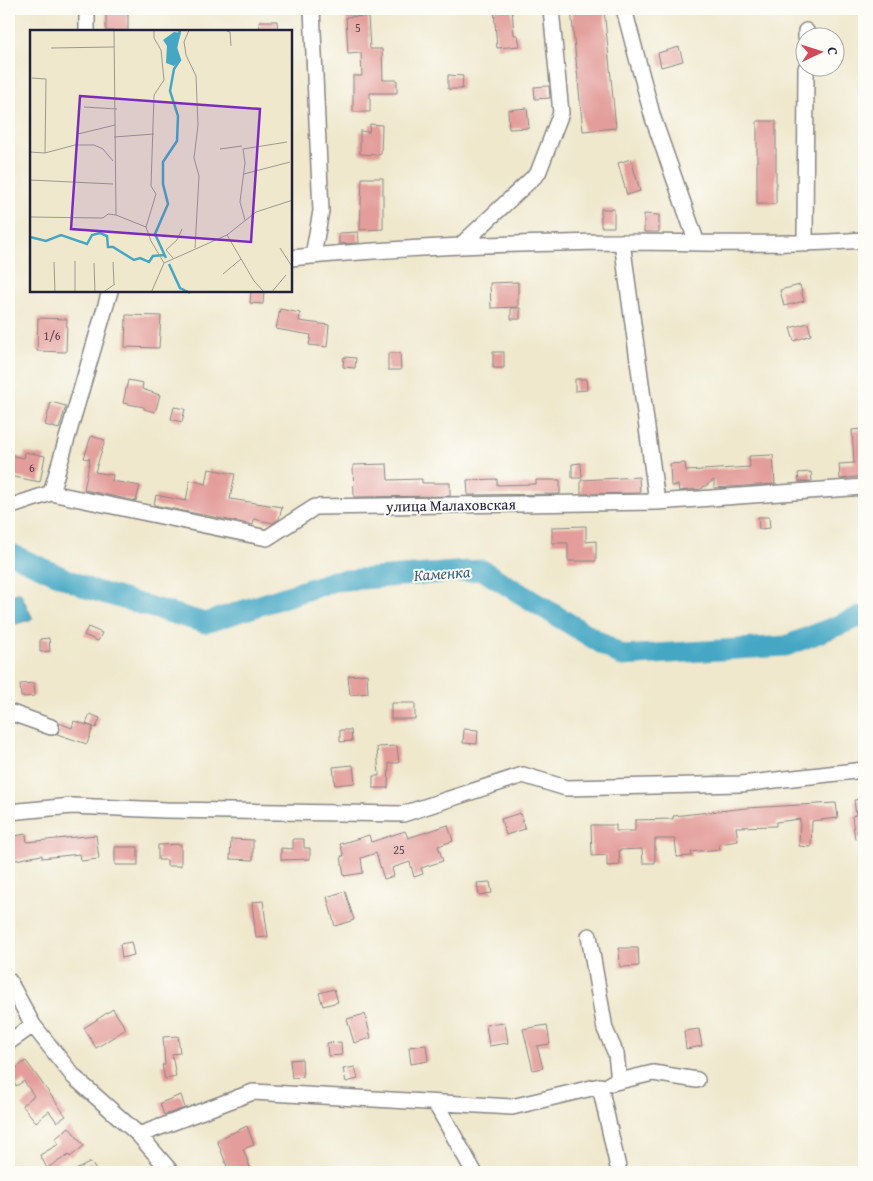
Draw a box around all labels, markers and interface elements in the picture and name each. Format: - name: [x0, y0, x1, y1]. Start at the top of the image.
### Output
- house number: 5: [355, 19, 361, 36]
- north arrow: [796, 28, 846, 78]
- inset map: [30, 30, 292, 292]
- text: С: [823, 46, 843, 56]
- house number: 1/6: [43, 327, 61, 344]
- house number: 6: [29, 459, 35, 476]
- street label: улица Малаховская: [385, 493, 517, 517]
- water label: Каменка: [413, 559, 472, 587]
- house number: 25: [393, 841, 405, 858]

